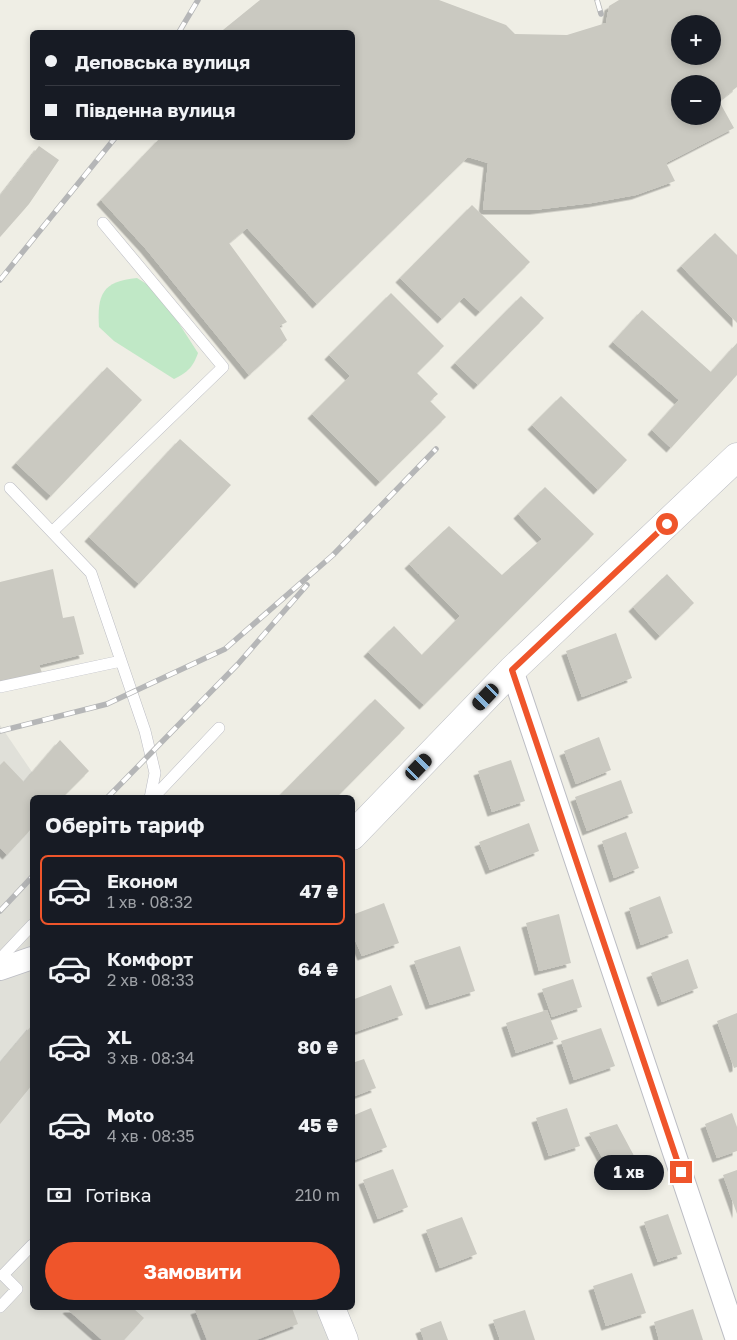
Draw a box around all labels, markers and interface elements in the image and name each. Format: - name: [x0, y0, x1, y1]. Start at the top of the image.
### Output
- map controls: [671, 15, 721, 125]
- button: +: [671, 15, 721, 65]
- text: Деповська вулиця: [75, 50, 250, 73]
- button: −: [671, 75, 721, 125]
- text: Південна вулиця: [75, 98, 235, 121]
- route start: [656, 513, 678, 535]
- car: [470, 681, 501, 713]
- car: [403, 751, 434, 783]
- text: Оберіть тариф: [45, 811, 204, 838]
- icon: car: [47, 868, 92, 913]
- text: Економ: [107, 869, 178, 892]
- text: 47 ₴: [299, 879, 338, 902]
- text: 1 хв · 08:32: [107, 892, 193, 912]
- icon: car: [47, 946, 92, 991]
- text: Комфорт: [107, 947, 193, 970]
- text: 64 ₴: [298, 957, 338, 980]
- text: 2 хв · 08:33: [107, 970, 194, 990]
- icon: car: [47, 1024, 92, 1069]
- text: XL: [107, 1025, 132, 1048]
- text: 80 ₴: [297, 1035, 338, 1058]
- text: 3 хв · 08:34: [107, 1048, 195, 1068]
- icon: car: [47, 1102, 92, 1147]
- text: Moto: [107, 1103, 154, 1126]
- text: 45 ₴: [298, 1113, 338, 1136]
- text: 4 хв · 08:35: [107, 1126, 195, 1146]
- callout: 1 хв: [594, 1154, 664, 1190]
- route end: [670, 1161, 692, 1183]
- text: 1 хв: [614, 1162, 644, 1182]
- icon: cash: [45, 1181, 73, 1209]
- text: Готівка: [85, 1183, 151, 1206]
- text: 210 m: [295, 1185, 340, 1205]
- button: Замовити: [45, 1242, 340, 1300]

